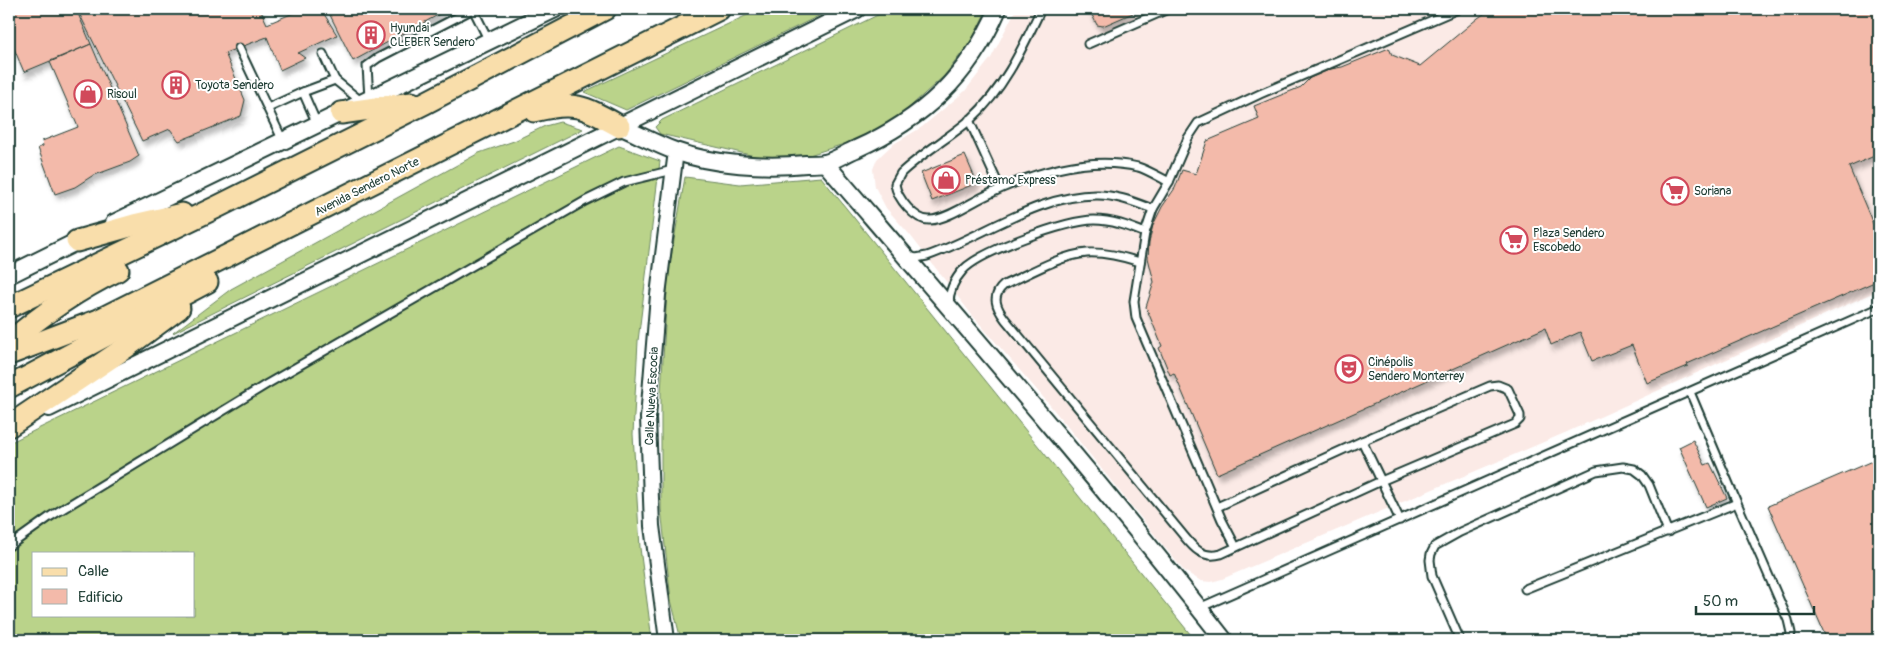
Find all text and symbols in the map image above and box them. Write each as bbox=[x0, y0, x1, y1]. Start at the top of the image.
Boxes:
building icon: Hyundai CLEBER Sendero bbox=[356, 20, 386, 50]
place label: Hyundai CLEBER Sendero bbox=[390, 21, 475, 50]
building icon: Toyota Sendero bbox=[161, 70, 191, 100]
place label: Toyota Sendero bbox=[195, 78, 275, 93]
shop icon: Risoul bbox=[73, 79, 103, 109]
place label: Risoul bbox=[107, 87, 137, 102]
street label: Avenida Sendero Norte bbox=[312, 154, 422, 220]
shop icon: Préstamo Express bbox=[931, 165, 961, 195]
place label: Préstamo Express bbox=[965, 173, 1056, 188]
supermarket icon: Soriana bbox=[1660, 176, 1690, 206]
place label: Soriana bbox=[1694, 184, 1732, 199]
supermarket icon: Plaza Sendero Escobedo bbox=[1499, 225, 1529, 255]
place label: Plaza Sendero Escobedo bbox=[1533, 226, 1605, 255]
street label: Calle Nueva Escocia bbox=[642, 346, 662, 446]
theatre icon: Cinépolis Sendero Monterrey bbox=[1334, 354, 1364, 384]
place label: Cinépolis Sendero Monterrey bbox=[1368, 355, 1464, 384]
legend bbox=[32, 552, 195, 616]
text: Calle bbox=[78, 562, 109, 581]
scale bar bbox=[1696, 584, 1813, 616]
text: Edificio bbox=[78, 588, 123, 607]
text: 50 m bbox=[1703, 592, 1738, 611]

